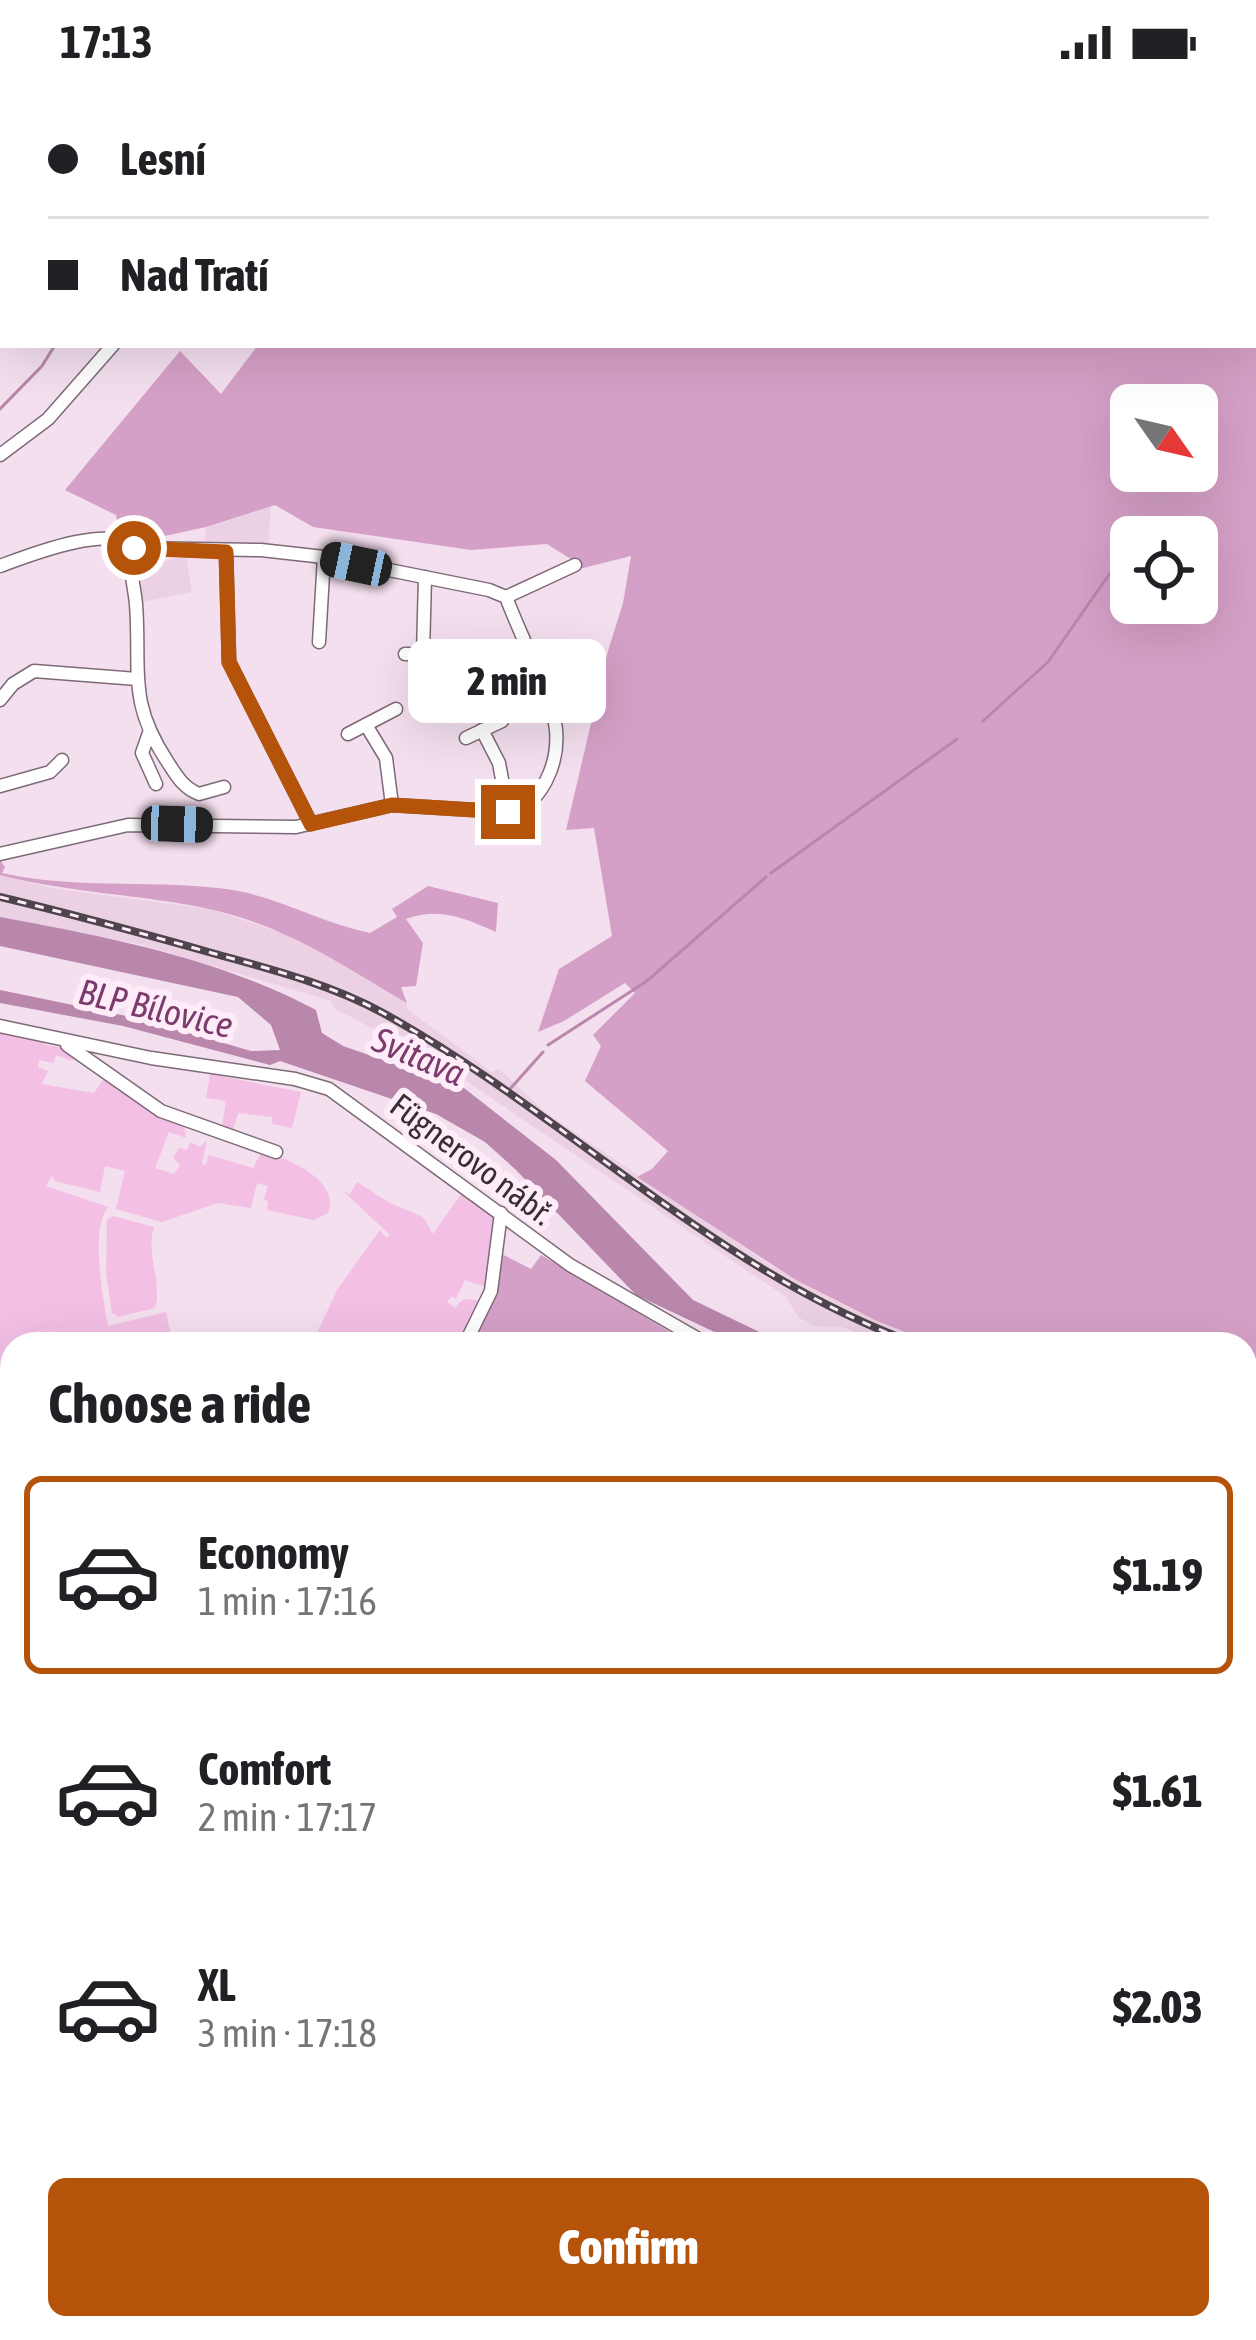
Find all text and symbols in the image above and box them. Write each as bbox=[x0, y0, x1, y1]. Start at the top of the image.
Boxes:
text: 17:13 bbox=[60, 16, 153, 68]
text: Lesní bbox=[120, 133, 206, 185]
text: Nad Tratí bbox=[120, 249, 269, 301]
north arrow bbox=[1110, 384, 1218, 492]
map controls bbox=[1110, 384, 1218, 624]
button: locate bbox=[1110, 516, 1218, 624]
route start bbox=[107, 521, 161, 575]
car bbox=[317, 539, 395, 589]
callout: 2 min bbox=[409, 638, 607, 722]
text: 2 min bbox=[467, 659, 547, 703]
route end bbox=[481, 785, 535, 839]
car bbox=[140, 805, 214, 843]
water label: BLP Bílovice bbox=[75, 970, 237, 1046]
water label: Svitava bbox=[366, 1018, 472, 1094]
street label: Fügnerovo nábř. bbox=[383, 1086, 561, 1232]
text: Choose a ride bbox=[48, 1373, 311, 1434]
icon: car bbox=[54, 1521, 162, 1629]
text: Economy bbox=[198, 1527, 349, 1579]
text: $1.19 bbox=[1113, 1549, 1203, 1601]
text: 1 min · 17:16 bbox=[198, 1579, 377, 1623]
icon: car bbox=[54, 1737, 162, 1845]
text: Comfort bbox=[198, 1743, 331, 1795]
text: $1.61 bbox=[1113, 1765, 1203, 1817]
text: 2 min · 17:17 bbox=[198, 1795, 377, 1839]
icon: car bbox=[54, 1953, 162, 2061]
text: XL bbox=[198, 1959, 236, 2011]
text: $2.03 bbox=[1113, 1981, 1203, 2033]
text: 3 min · 17:18 bbox=[198, 2011, 377, 2055]
button: Confirm bbox=[48, 2178, 1209, 2316]

